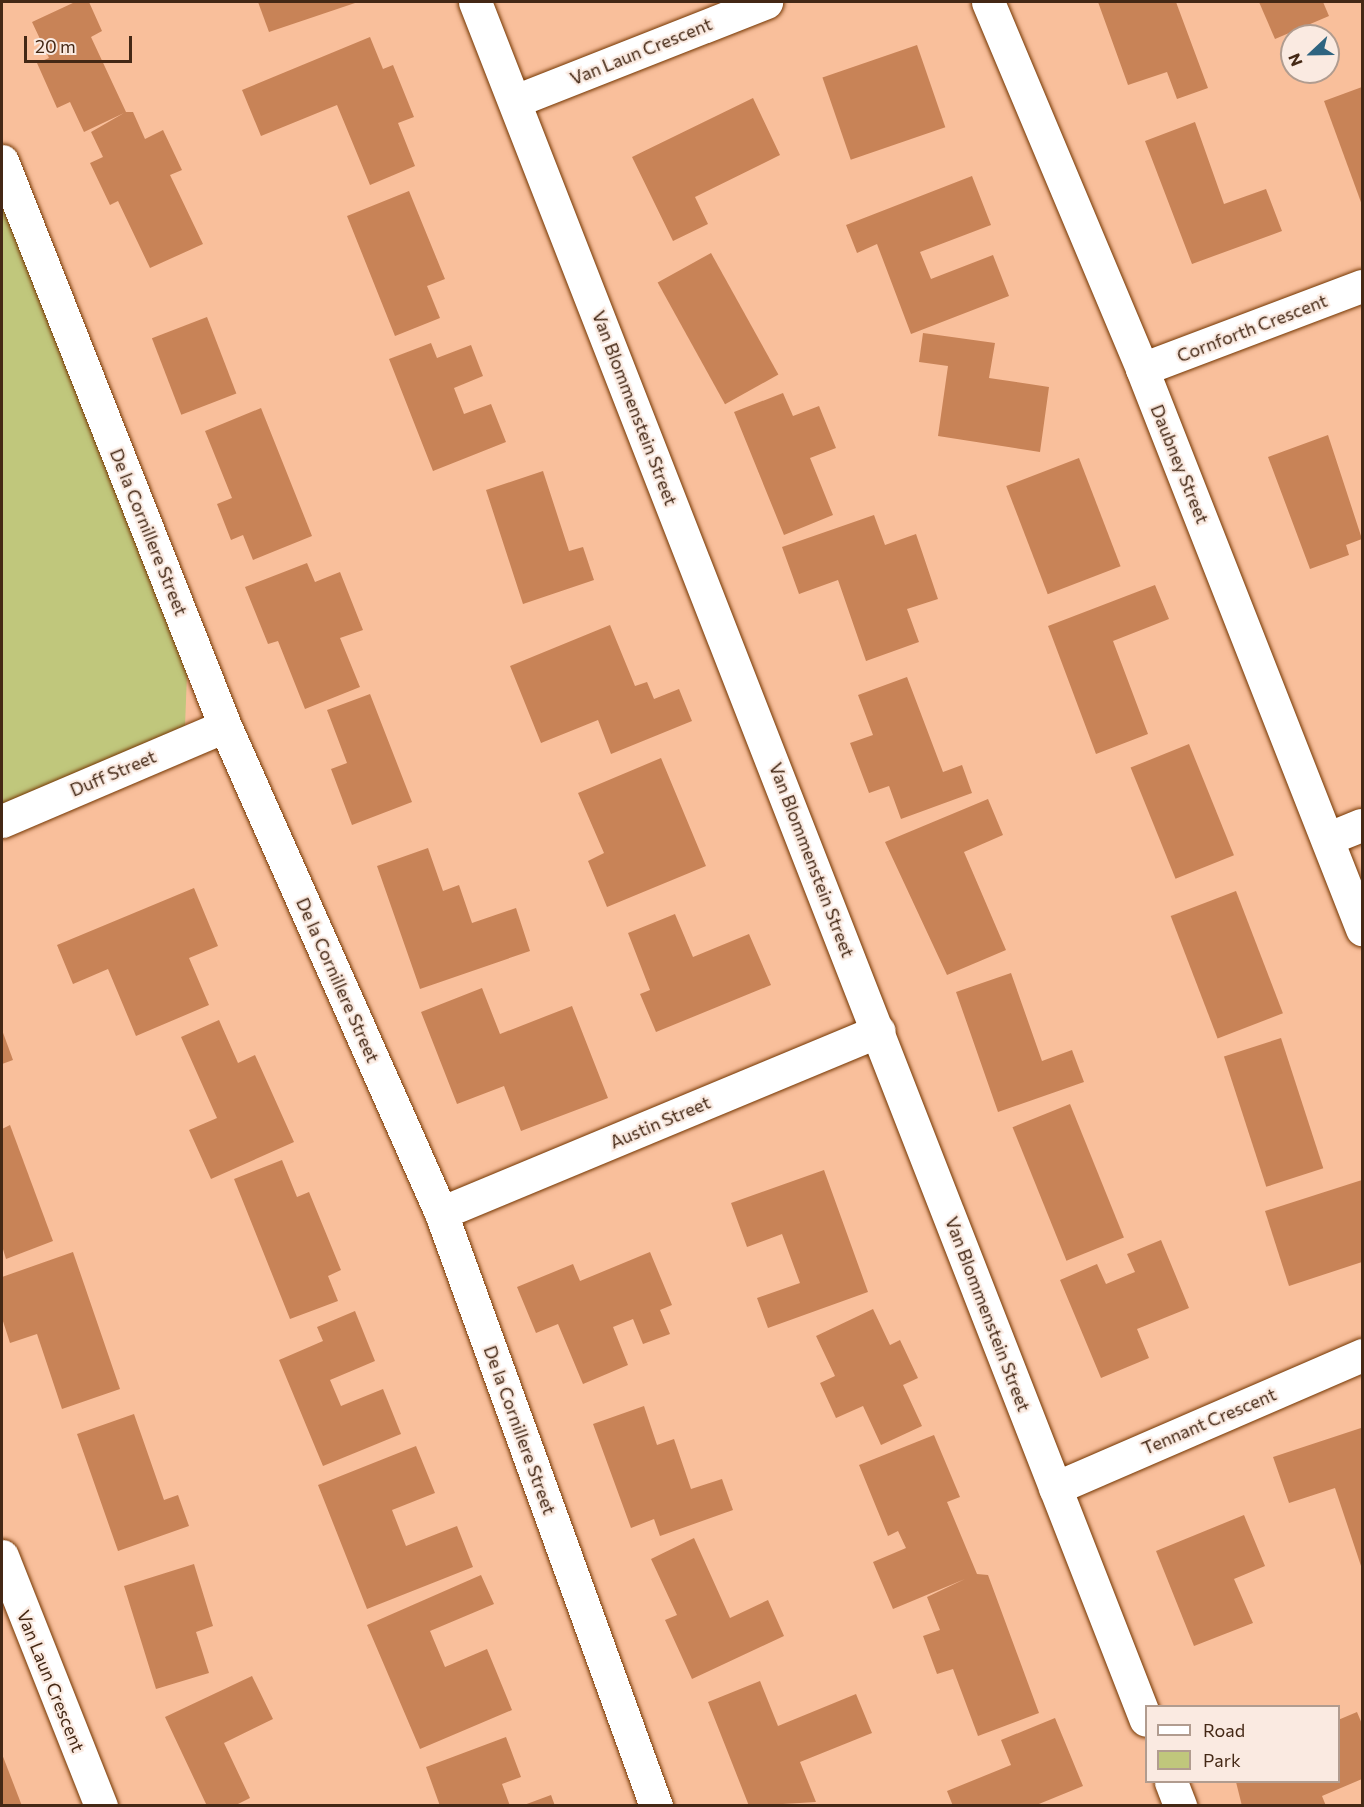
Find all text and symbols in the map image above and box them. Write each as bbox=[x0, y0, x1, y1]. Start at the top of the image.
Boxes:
street label: Van Laun Crescent bbox=[567, 13, 715, 89]
scale bar bbox=[27, 24, 135, 62]
north arrow bbox=[1280, 24, 1340, 84]
text: 20 m bbox=[35, 35, 76, 57]
text: N bbox=[1284, 51, 1306, 69]
street label: Cornforth Crescent bbox=[1174, 289, 1330, 367]
street label: Van Blommenstein Street bbox=[588, 308, 682, 508]
street label: Daubney Street bbox=[1146, 401, 1214, 527]
street label: De la Cornillere Street bbox=[106, 445, 192, 619]
street label: Duff Street bbox=[67, 745, 159, 801]
street label: Van Blommenstein Street bbox=[765, 760, 859, 960]
street label: De la Cornillere Street bbox=[292, 894, 384, 1066]
street label: Austin Street bbox=[606, 1091, 714, 1153]
street label: Van Blommenstein Street bbox=[941, 1214, 1035, 1414]
street label: De la Cornillere Street bbox=[479, 1343, 561, 1517]
street label: Tennant Crescent bbox=[1139, 1383, 1279, 1459]
street label: Van Laun Crescent bbox=[13, 1607, 89, 1755]
legend bbox=[1145, 1705, 1340, 1783]
text: Road bbox=[1203, 1719, 1245, 1741]
text: Park bbox=[1203, 1749, 1241, 1771]

